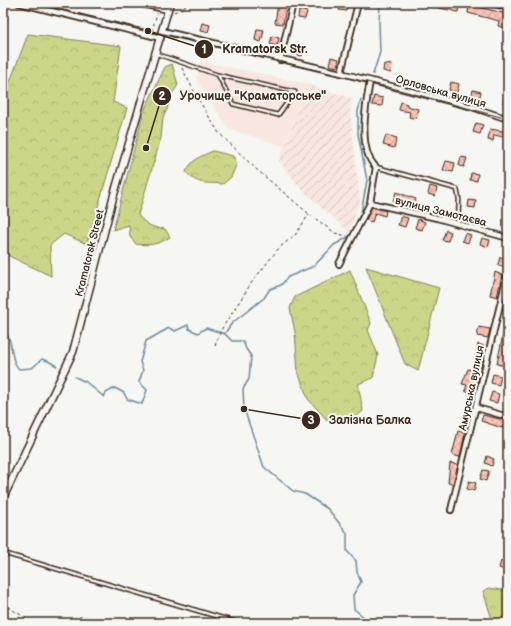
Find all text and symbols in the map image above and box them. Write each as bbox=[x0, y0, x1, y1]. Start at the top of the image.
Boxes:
callout: Kramatorsk Str. bbox=[194, 37, 316, 61]
text: 1 bbox=[201, 42, 207, 57]
text: Kramatorsk Str. bbox=[222, 42, 308, 57]
street label: Орловська вулиця bbox=[394, 72, 488, 111]
callout: Урочище "Краматорське" bbox=[152, 84, 335, 108]
text: 2 bbox=[158, 89, 166, 104]
text: Урочище "Краматорське" bbox=[180, 89, 326, 104]
street label: вулиця Замотаєва bbox=[394, 194, 488, 229]
street label: Kramatorsk Street bbox=[72, 208, 107, 298]
street label: Амурська вулиця bbox=[456, 344, 487, 433]
callout: Залізна Балка bbox=[301, 408, 420, 432]
text: 3 bbox=[307, 413, 315, 428]
text: Залізна Балка bbox=[329, 413, 412, 428]

